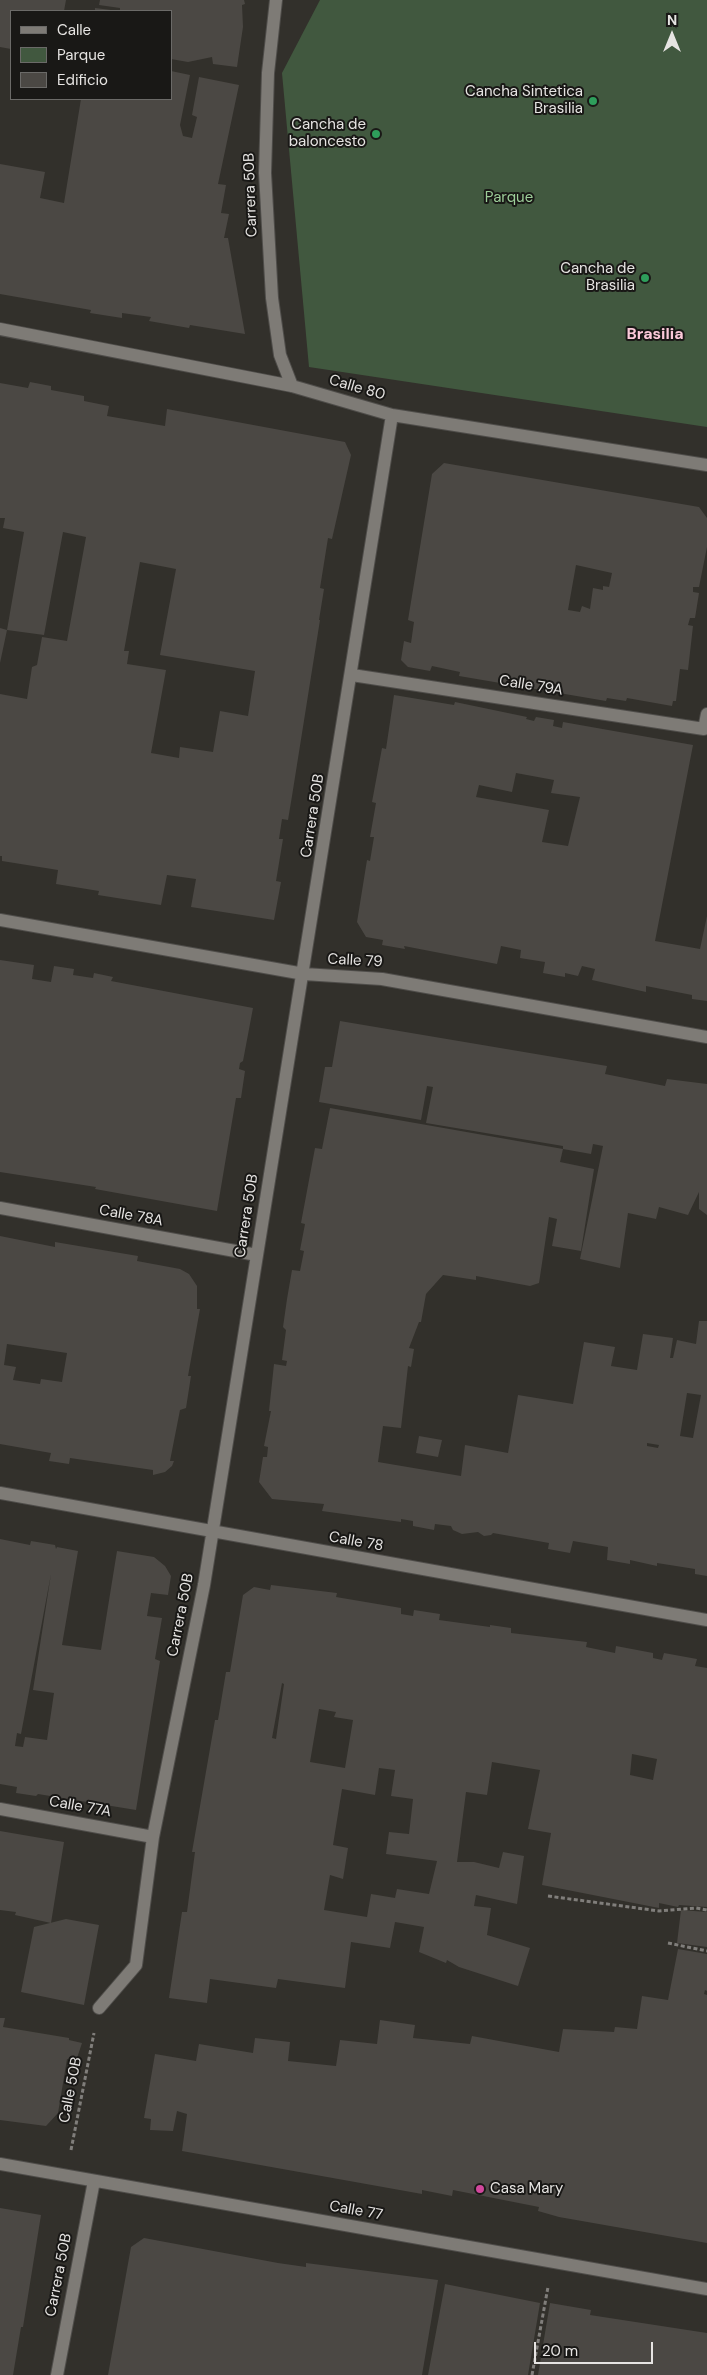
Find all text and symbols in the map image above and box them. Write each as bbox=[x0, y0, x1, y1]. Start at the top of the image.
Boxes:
legend bbox=[10, 10, 172, 100]
north arrow bbox=[647, 10, 697, 60]
text: N bbox=[667, 11, 677, 29]
text: Calle bbox=[57, 20, 91, 40]
text: Parque bbox=[57, 45, 105, 65]
text: Edificio bbox=[57, 70, 108, 90]
place label: Cancha Sintetica Brasilia bbox=[465, 83, 583, 118]
marker: Cancha Sintetica Brasilia bbox=[587, 95, 599, 107]
place label: Cancha de baloncesto bbox=[289, 116, 366, 151]
marker: Cancha de baloncesto bbox=[370, 128, 382, 140]
street label: Carrera 50B bbox=[241, 153, 261, 237]
park label: Parque bbox=[485, 189, 533, 207]
place label: Cancha de Brasilia bbox=[560, 260, 635, 295]
marker: Cancha de Brasilia bbox=[639, 272, 651, 284]
district label: Brasilia bbox=[626, 325, 684, 345]
street label: Calle 80 bbox=[327, 371, 387, 405]
street label: Calle 79A bbox=[498, 672, 564, 700]
street label: Carrera 50B bbox=[298, 773, 328, 859]
street label: Calle 79 bbox=[327, 951, 383, 971]
street label: Carrera 50B bbox=[232, 1173, 262, 1259]
street label: Calle 78A bbox=[98, 1202, 164, 1230]
street label: Calle 78 bbox=[327, 1528, 385, 1556]
street label: Carrera 50B bbox=[164, 1572, 198, 1658]
street label: Calle 77A bbox=[48, 1793, 112, 1821]
street label: Calle 50B bbox=[56, 2056, 86, 2124]
place label: Casa Mary bbox=[490, 2180, 563, 2198]
marker: Casa Mary bbox=[474, 2183, 486, 2195]
street label: Calle 77 bbox=[328, 2197, 384, 2225]
street label: Carrera 50B bbox=[42, 2232, 76, 2318]
scale bar bbox=[537, 2332, 656, 2364]
text: 20 m bbox=[542, 2341, 578, 2361]

